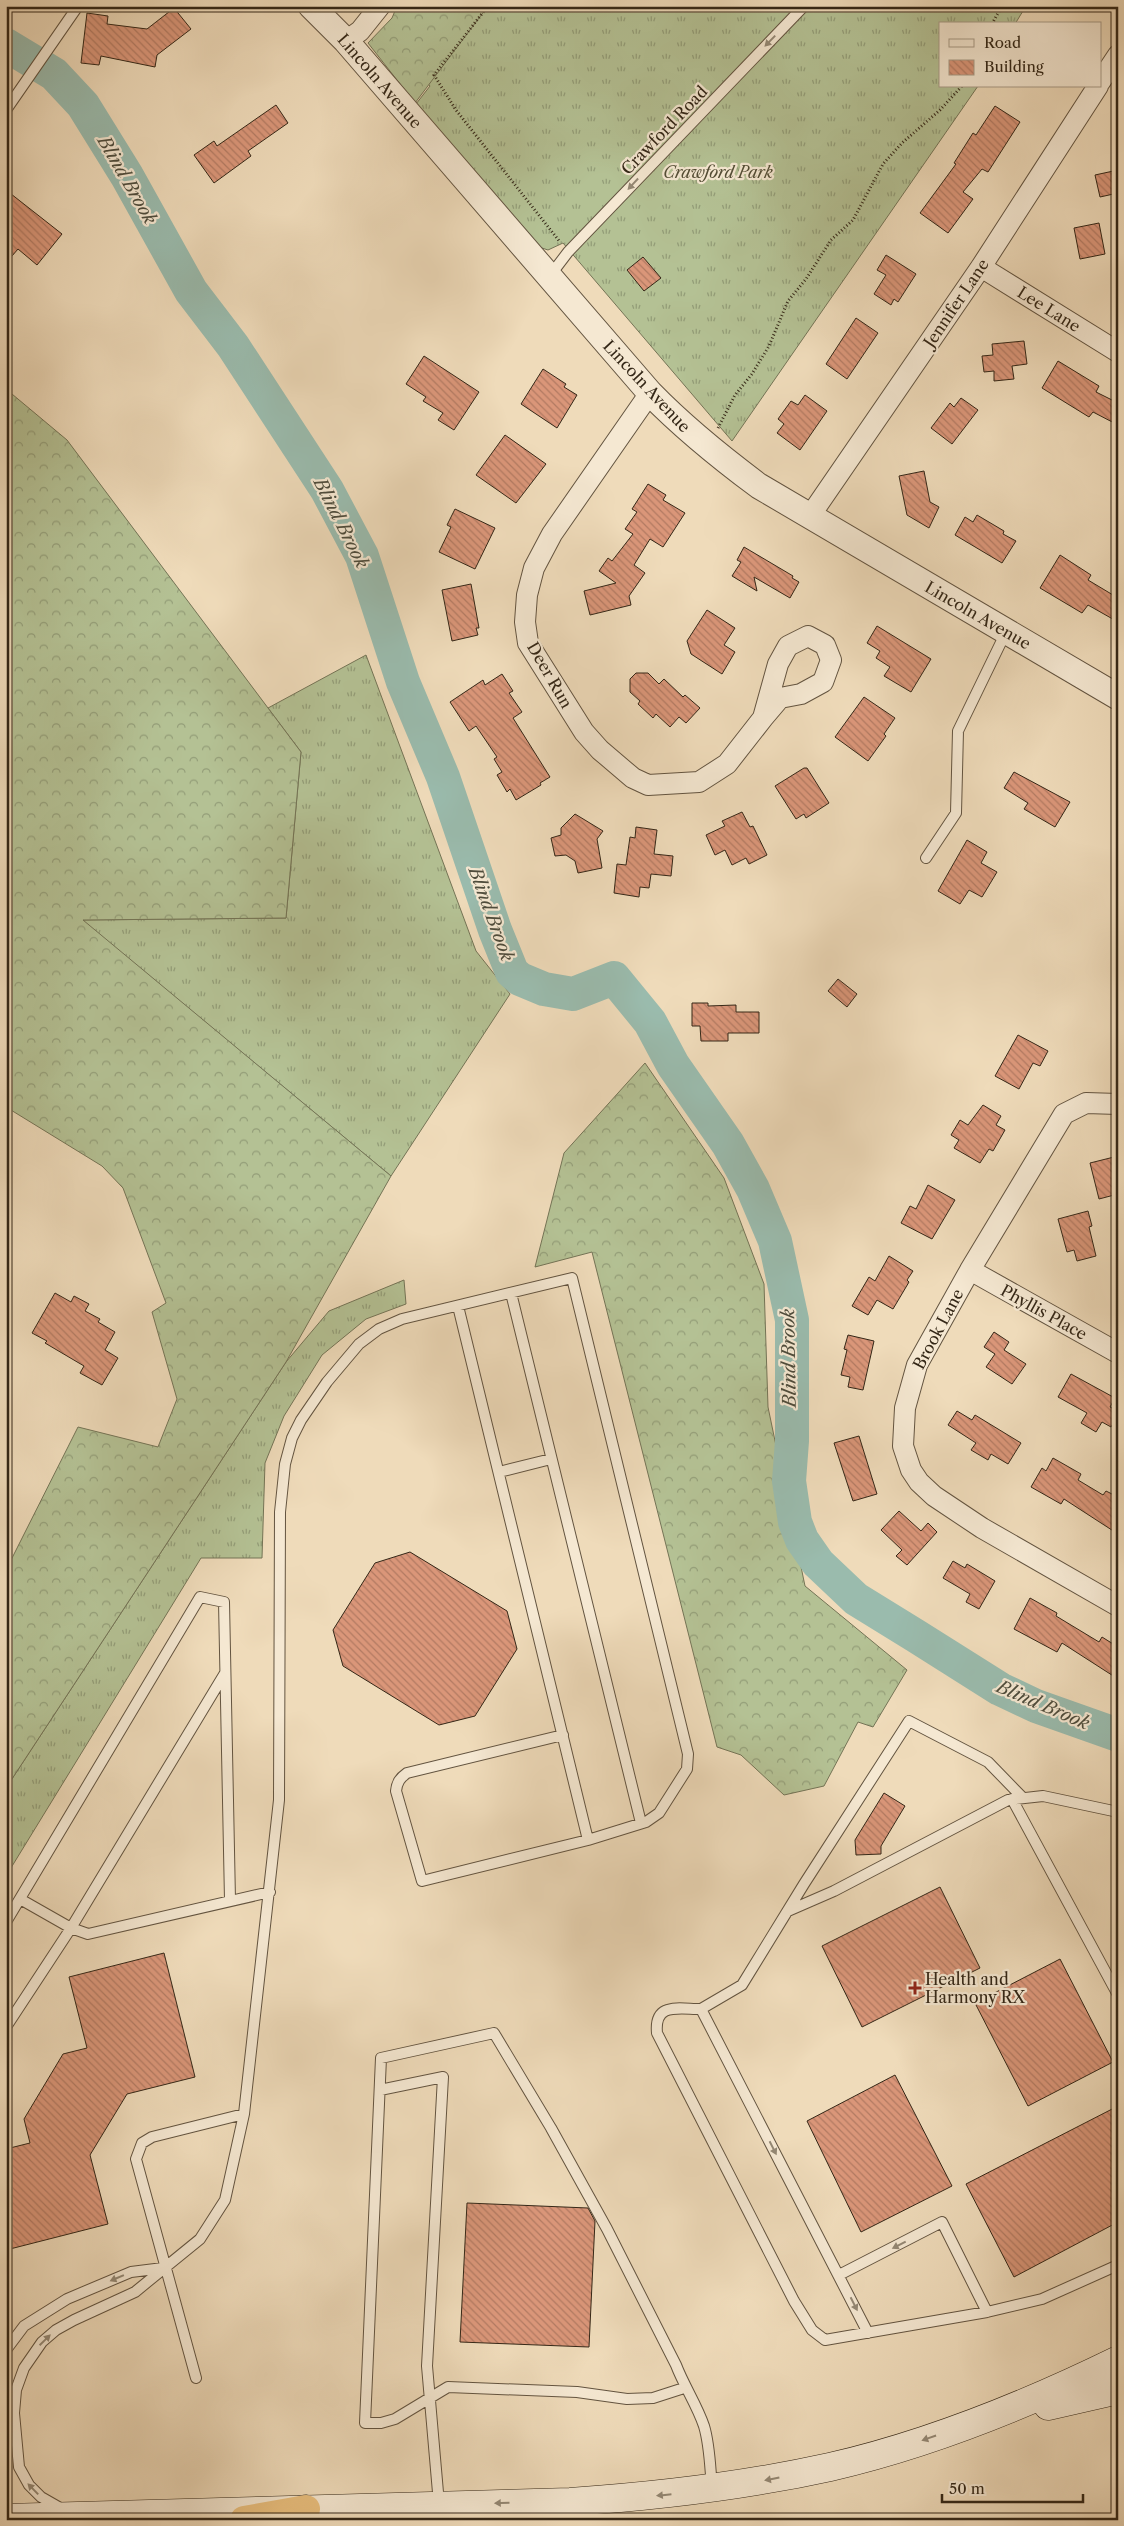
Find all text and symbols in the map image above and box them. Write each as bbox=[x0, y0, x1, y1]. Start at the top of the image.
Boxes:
legend bbox=[939, 22, 1102, 88]
street label: Lincoln Avenue bbox=[333, 30, 427, 132]
text: Road bbox=[984, 33, 1021, 52]
one-way arrow bbox=[764, 35, 776, 47]
text: Building bbox=[984, 57, 1044, 76]
street label: Crawford Road bbox=[617, 81, 712, 179]
water label: Blind Brook bbox=[92, 130, 162, 229]
park label: Crawford Park bbox=[663, 162, 773, 182]
one-way arrow bbox=[627, 177, 639, 189]
street label: Jennifer Lane bbox=[917, 255, 993, 354]
street label: Lee Lane bbox=[1014, 282, 1084, 336]
street label: Lincoln Avenue bbox=[599, 336, 695, 436]
water label: Blind Brook bbox=[308, 472, 374, 573]
street label: Lincoln Avenue bbox=[922, 577, 1034, 653]
street label: Deer Run bbox=[523, 638, 577, 712]
water label: Blind Brook bbox=[463, 862, 518, 965]
street label: Phyllis Place bbox=[997, 1280, 1091, 1344]
street label: Brook Lane bbox=[908, 1285, 968, 1373]
water label: Blind Brook bbox=[777, 1308, 801, 1410]
water label: Blind Brook bbox=[991, 1675, 1093, 1735]
place label: Health and Harmony RX bbox=[925, 1969, 1025, 2007]
marker: Health and Harmony RX bbox=[909, 1982, 921, 1994]
one-way arrow bbox=[768, 2141, 777, 2155]
one-way arrow bbox=[892, 2241, 906, 2249]
one-way arrow bbox=[109, 2274, 124, 2282]
one-way arrow bbox=[850, 2297, 858, 2311]
one-way arrow bbox=[39, 2334, 51, 2346]
one-way arrow bbox=[922, 2434, 937, 2442]
scale bar bbox=[942, 2471, 1083, 2503]
one-way arrow bbox=[764, 2475, 780, 2483]
text: 50 m bbox=[949, 2479, 985, 2498]
one-way arrow bbox=[27, 2483, 39, 2495]
one-way arrow bbox=[656, 2491, 672, 2499]
one-way arrow bbox=[493, 2500, 509, 2508]

